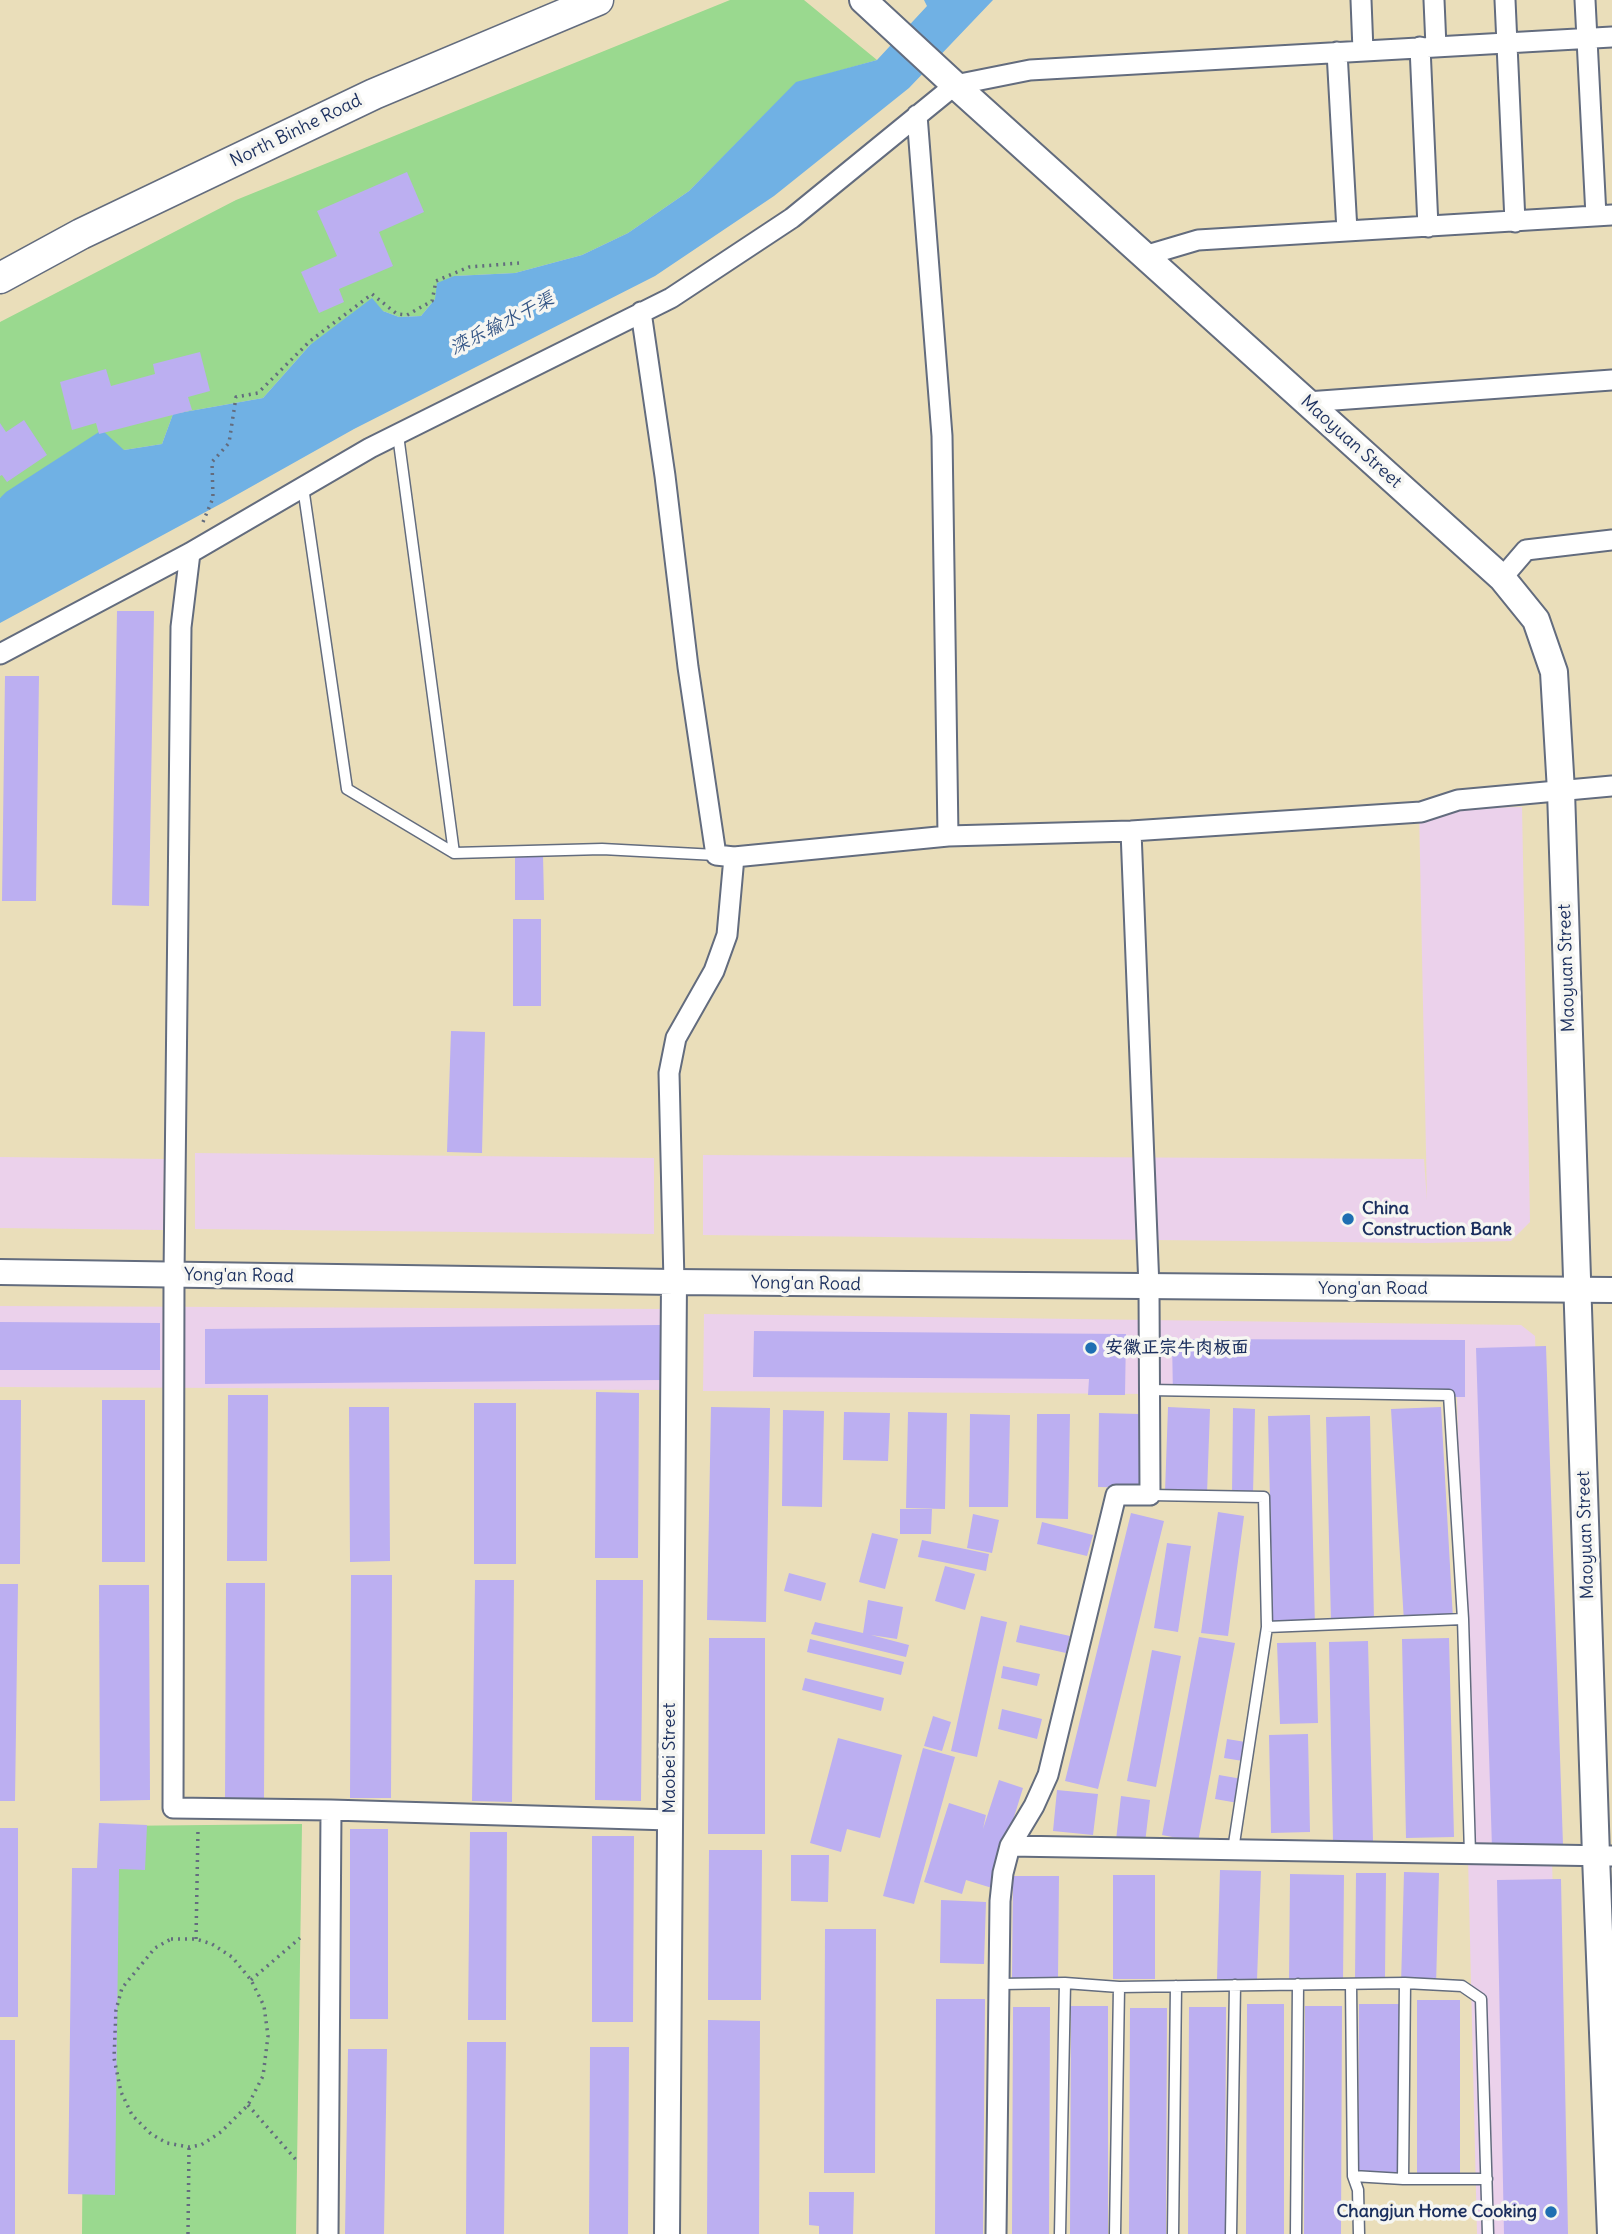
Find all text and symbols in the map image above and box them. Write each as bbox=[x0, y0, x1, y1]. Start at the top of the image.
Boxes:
street label: North Binhe Road bbox=[227, 90, 365, 172]
water label: 滦乐输水干渠 bbox=[446, 288, 558, 360]
street label: Maoyuan Street bbox=[1296, 391, 1406, 493]
street label: Maoyuan Street bbox=[1554, 903, 1580, 1033]
place label: China Construction Bank bbox=[1362, 1198, 1512, 1240]
marker: China Construction Bank bbox=[1340, 1211, 1356, 1227]
street label: Yong'an Road bbox=[184, 1264, 294, 1288]
street label: Yong'an Road bbox=[751, 1272, 861, 1296]
street label: Yong'an Road bbox=[1318, 1278, 1428, 1300]
place label: 安徽正宗牛肉板面 bbox=[1105, 1337, 1249, 1359]
marker: 安徽正宗牛肉板面 bbox=[1083, 1340, 1099, 1356]
street label: Maoyuan Street bbox=[1573, 1470, 1599, 1600]
street label: Maobei Street bbox=[659, 1703, 681, 1813]
place label: Changjun Home Cooking bbox=[1336, 2201, 1537, 2223]
marker: Changjun Home Cooking bbox=[1543, 2204, 1559, 2220]

